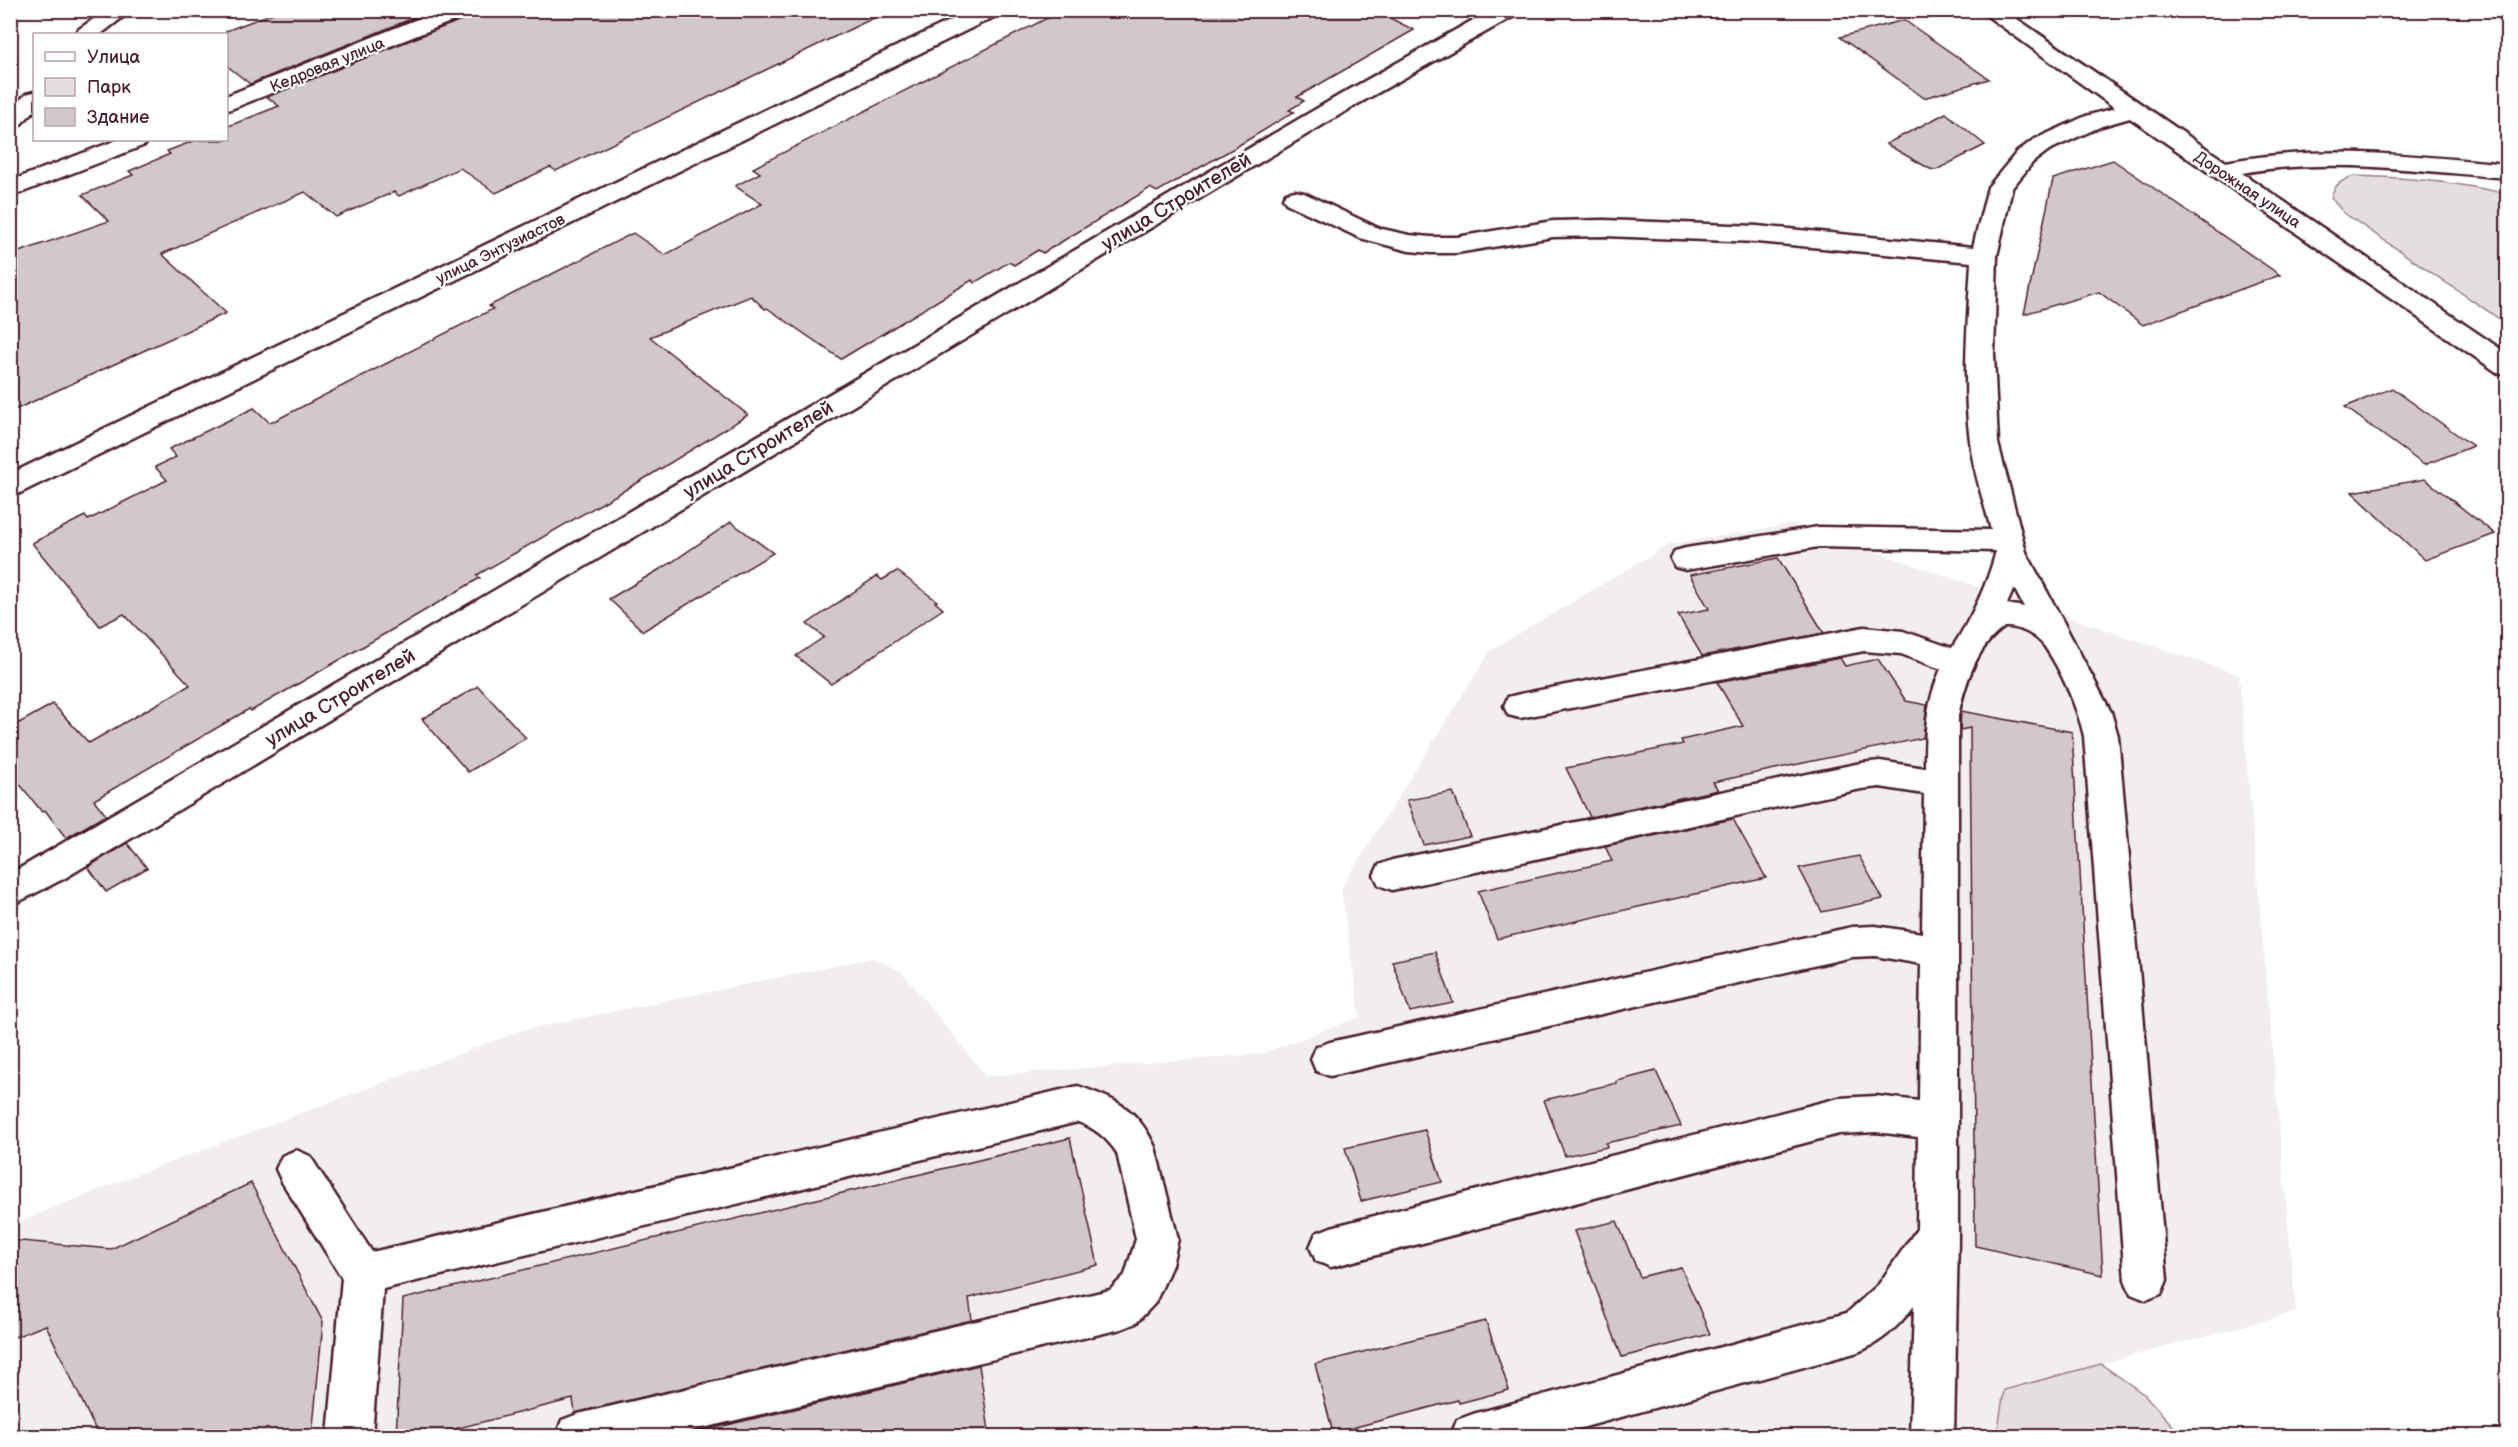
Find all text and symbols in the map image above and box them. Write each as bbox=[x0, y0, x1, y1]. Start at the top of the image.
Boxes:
legend bbox=[33, 33, 228, 141]
street label: Кедровая улица bbox=[268, 34, 388, 97]
text: Улица bbox=[87, 47, 141, 68]
text: Парк bbox=[87, 77, 131, 98]
text: Здание bbox=[87, 107, 149, 128]
street label: улица Строителей bbox=[1097, 148, 1256, 256]
street label: Дорожная улица bbox=[2190, 148, 2304, 233]
street label: улица Энтузиастов bbox=[433, 210, 569, 289]
street label: улица Строителей bbox=[679, 396, 838, 504]
street label: улица Строителей bbox=[261, 644, 420, 752]

